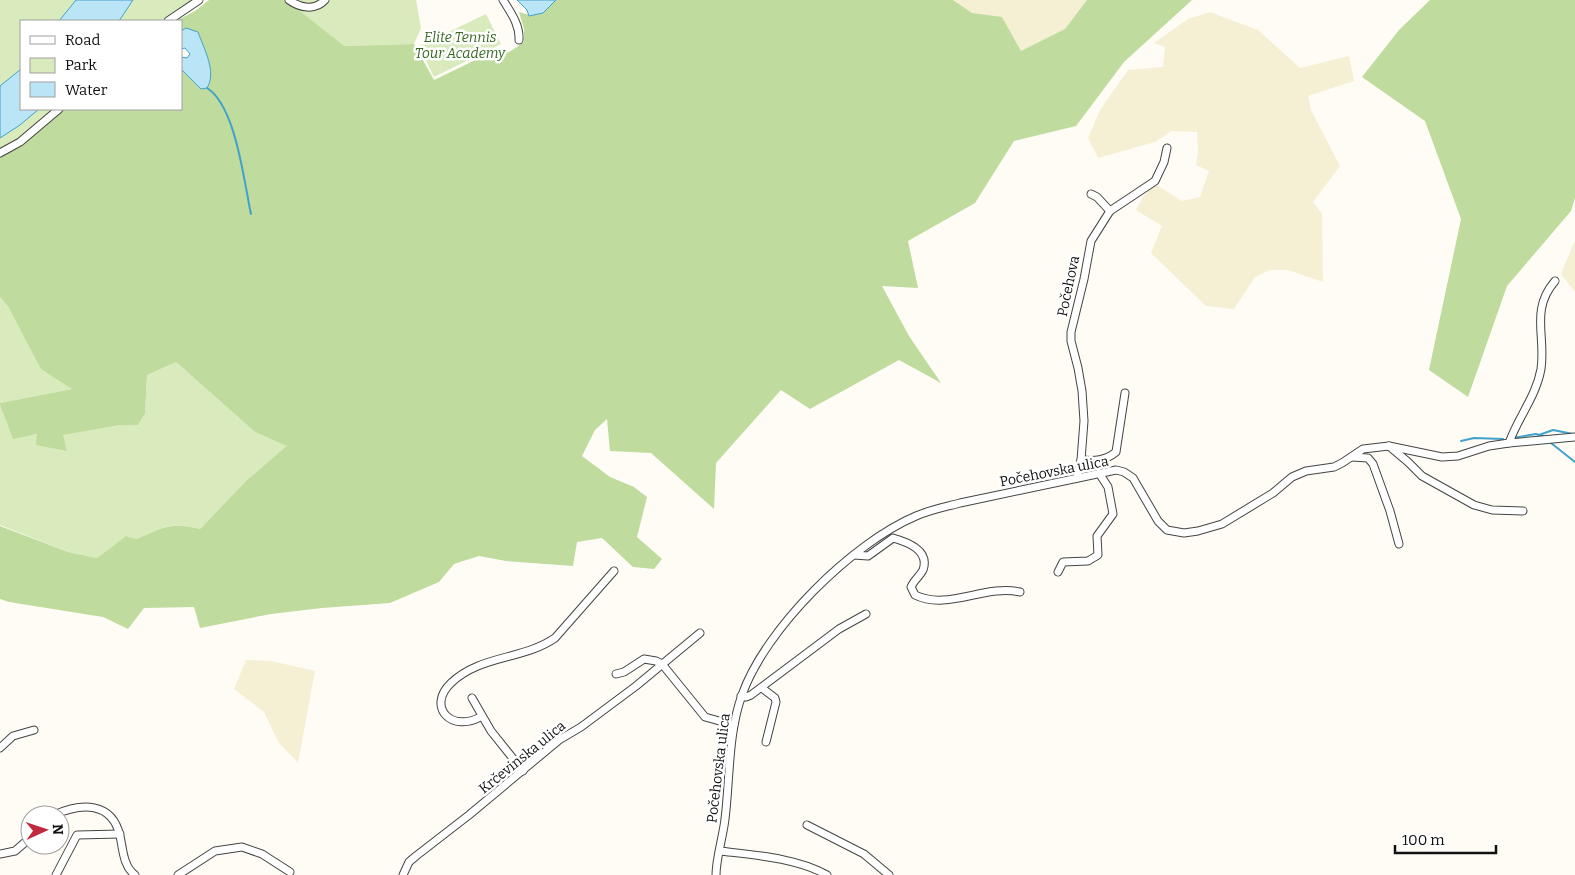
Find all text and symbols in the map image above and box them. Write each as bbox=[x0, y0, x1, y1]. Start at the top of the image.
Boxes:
legend bbox=[20, 20, 182, 110]
park label: Elite Tennis Tour Academy bbox=[415, 29, 506, 62]
text: Road bbox=[65, 31, 100, 49]
text: Park bbox=[65, 56, 97, 74]
text: Water bbox=[65, 81, 108, 99]
street label: Počehova bbox=[1054, 254, 1083, 318]
street label: Počehovska ulica bbox=[998, 453, 1110, 490]
street label: Počehovska ulica bbox=[703, 712, 734, 824]
street label: Krčevinska ulica bbox=[476, 717, 569, 797]
north arrow bbox=[20, 805, 70, 855]
scale bar bbox=[1395, 822, 1496, 854]
text: N bbox=[49, 824, 66, 835]
text: 100 m bbox=[1402, 831, 1445, 849]

